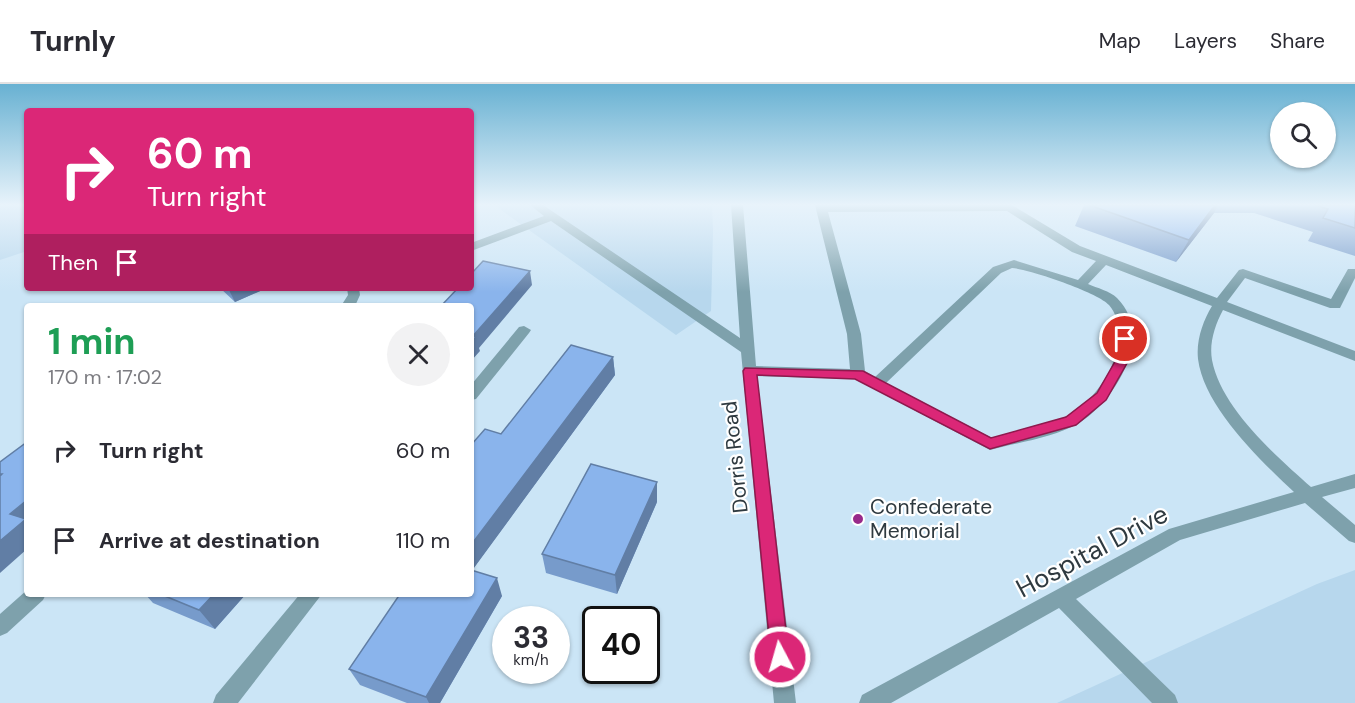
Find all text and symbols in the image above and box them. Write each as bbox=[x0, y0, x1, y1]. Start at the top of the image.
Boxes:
text: Turnly bbox=[30, 23, 116, 60]
text: Map bbox=[1099, 27, 1141, 55]
text: Layers bbox=[1174, 27, 1237, 55]
text: Share bbox=[1270, 27, 1325, 55]
map controls bbox=[1270, 102, 1336, 168]
button: search bbox=[1270, 102, 1336, 168]
text: 60 m bbox=[147, 126, 253, 181]
icon: right bbox=[48, 132, 126, 210]
text: Turn right bbox=[147, 179, 267, 214]
icon: arrive bbox=[110, 246, 143, 279]
text: Then bbox=[48, 248, 98, 277]
pin bbox=[1099, 313, 1150, 364]
text: 1 min bbox=[48, 318, 136, 365]
icon: arrive bbox=[1108, 322, 1141, 355]
button: close bbox=[387, 323, 450, 386]
text: 170 m · 17:02 bbox=[48, 364, 162, 390]
street label: Dorris Road bbox=[715, 400, 755, 514]
icon: right bbox=[48, 434, 81, 467]
text: Turn right bbox=[99, 436, 204, 465]
text: 60 m bbox=[396, 436, 450, 465]
place label: Confederate Memorial bbox=[870, 493, 992, 545]
street label: Hospital Drive bbox=[1010, 497, 1174, 605]
marker: Confederate Memorial bbox=[851, 512, 865, 526]
icon: arrive bbox=[48, 524, 81, 557]
text: Arrive at destination bbox=[99, 526, 320, 555]
text: 110 m bbox=[396, 526, 450, 555]
speed limit sign: 40 bbox=[582, 606, 660, 684]
text: 33 bbox=[513, 618, 549, 657]
position arrow bbox=[748, 625, 812, 689]
text: km/h bbox=[513, 650, 549, 670]

